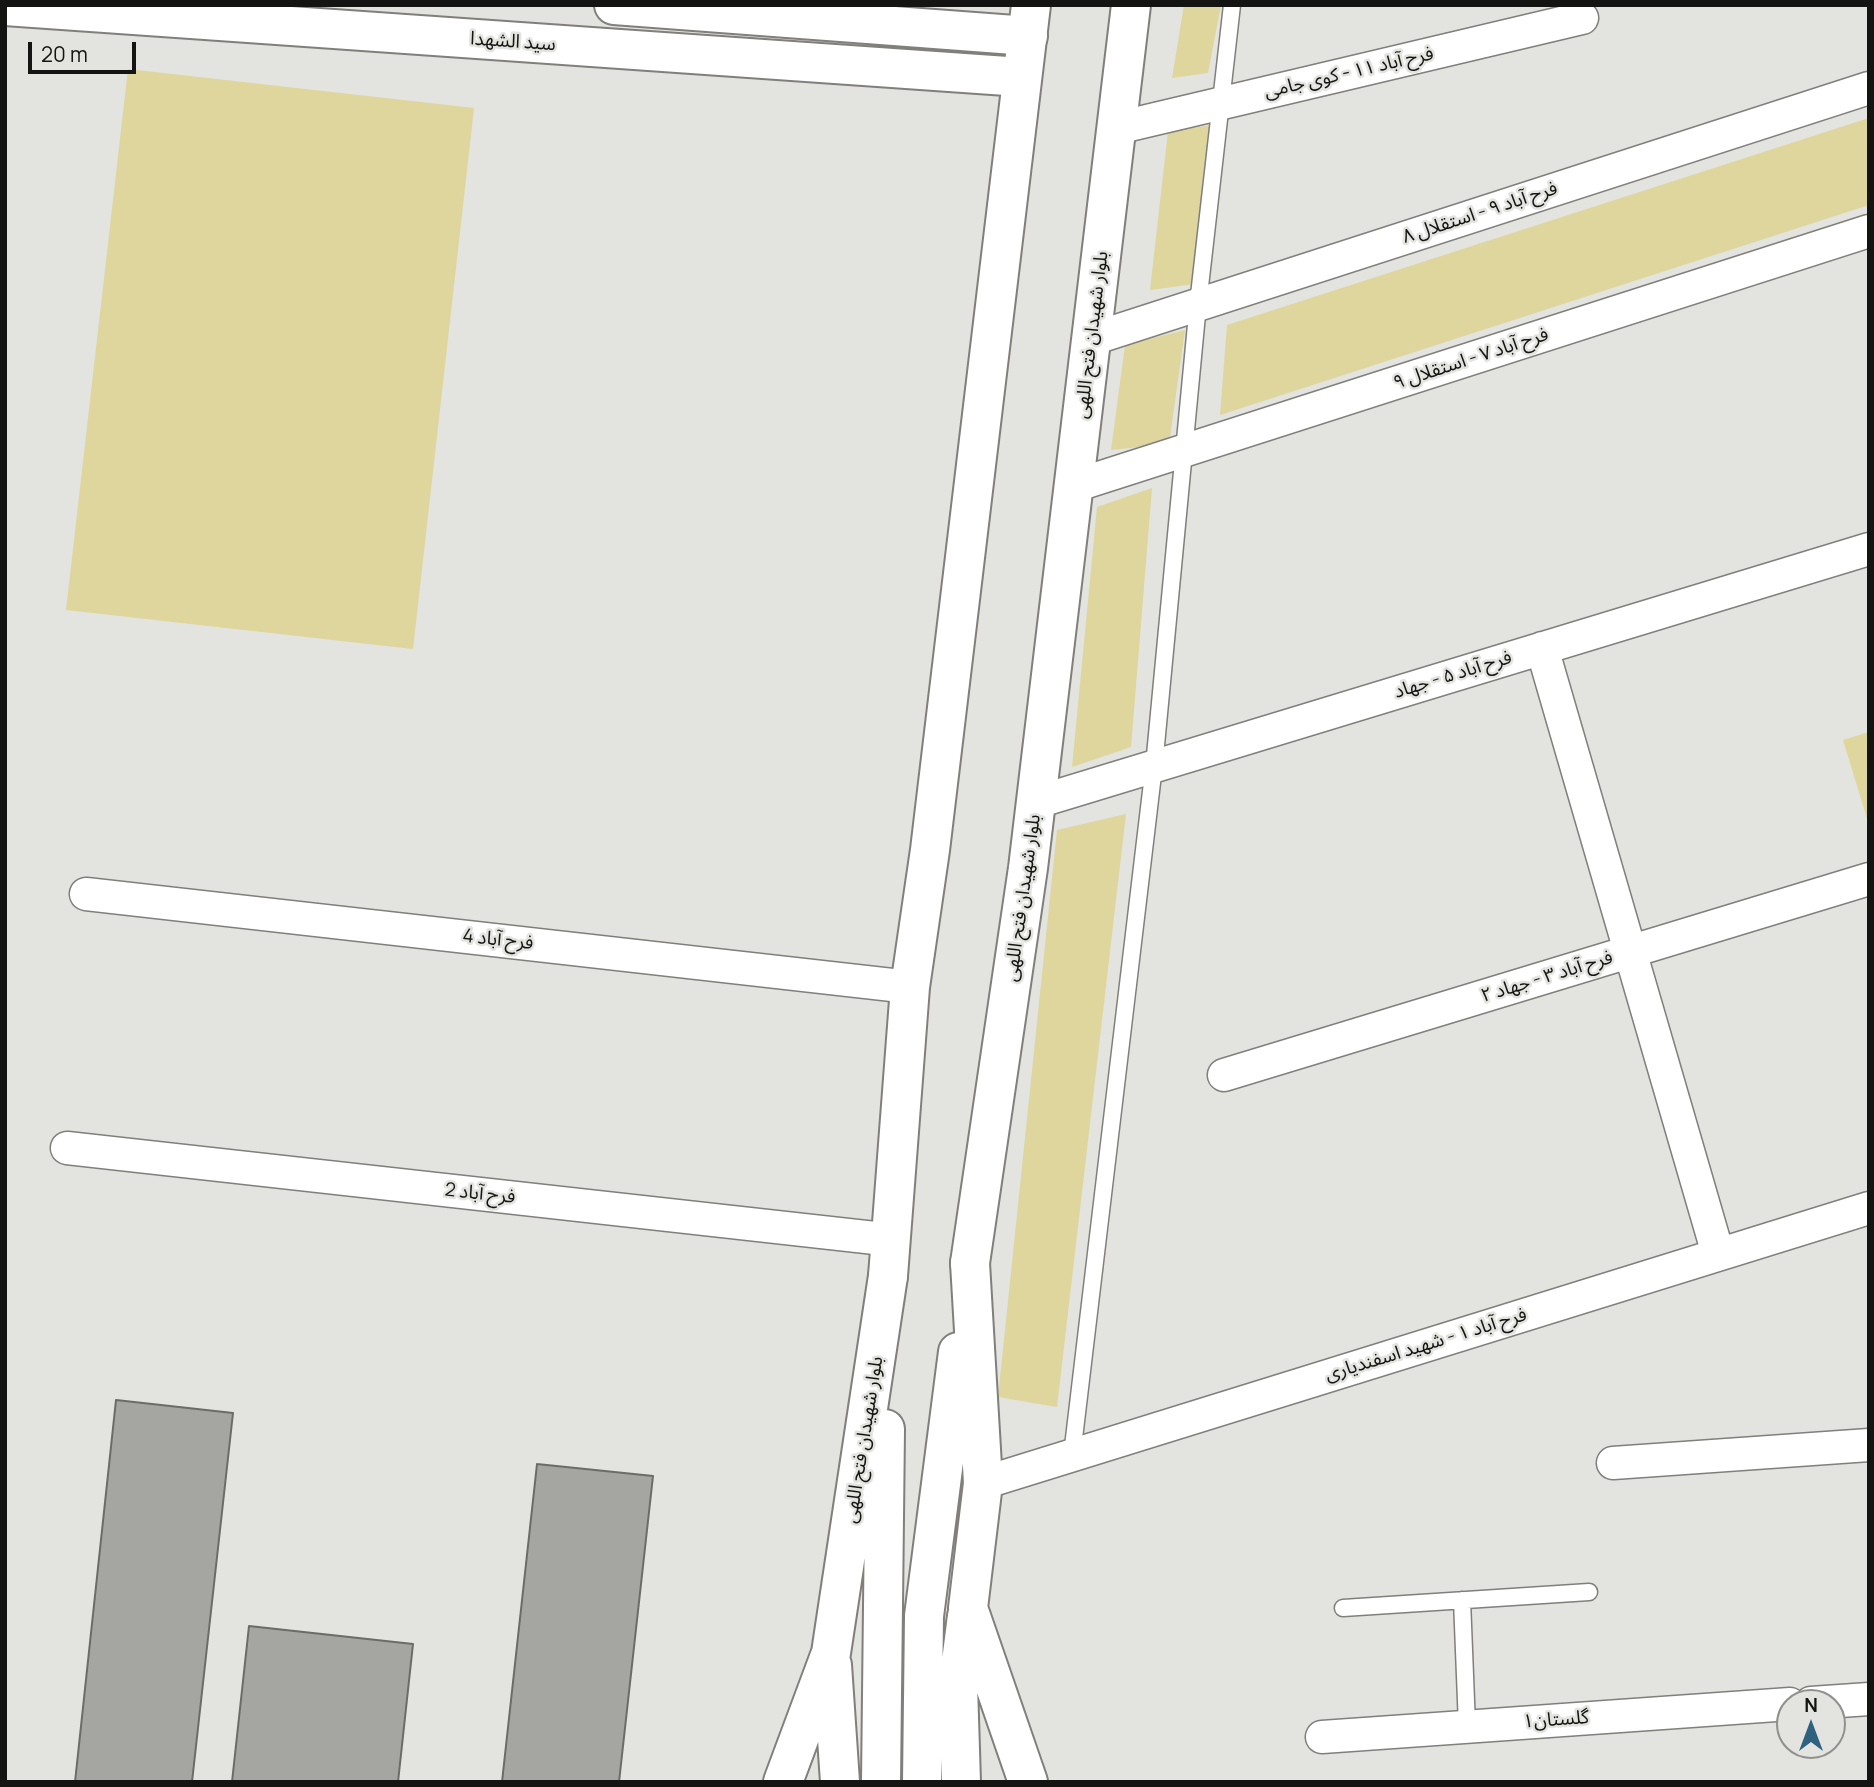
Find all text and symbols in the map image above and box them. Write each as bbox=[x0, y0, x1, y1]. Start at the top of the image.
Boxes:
scale bar bbox=[32, 28, 140, 72]
street label: سید الشهدا bbox=[469, 28, 557, 56]
text: 20 m bbox=[41, 40, 88, 68]
street label: فرح آباد ۱۱ - کوی جامی bbox=[1262, 42, 1436, 104]
street label: فرح آباد ۹ - استقلال ۸ bbox=[1400, 177, 1560, 249]
street label: بلوار شهیدان فتح اللهی bbox=[1070, 250, 1114, 420]
street label: فرح آباد ۷ - استقلال ۹ bbox=[1391, 323, 1551, 395]
street label: فرح آباد ۵ - جهاد bbox=[1391, 646, 1515, 704]
street label: بلوار شهیدان فتح اللهی bbox=[1000, 813, 1046, 983]
street label: فرح آباد 4 bbox=[461, 925, 535, 955]
street label: فرح آباد ۳ - جهاد ۲ bbox=[1478, 946, 1616, 1008]
street label: فرح آباد 2 bbox=[444, 1179, 516, 1209]
street label: فرح آباد ۱ - شهید اسفندیاری bbox=[1322, 1303, 1530, 1387]
street label: بلوار شهیدان فتح اللهی bbox=[840, 1355, 888, 1525]
north arrow bbox=[1776, 1689, 1846, 1759]
text: N bbox=[1804, 1692, 1818, 1718]
street label: گلستان۱ bbox=[1522, 1706, 1590, 1734]

